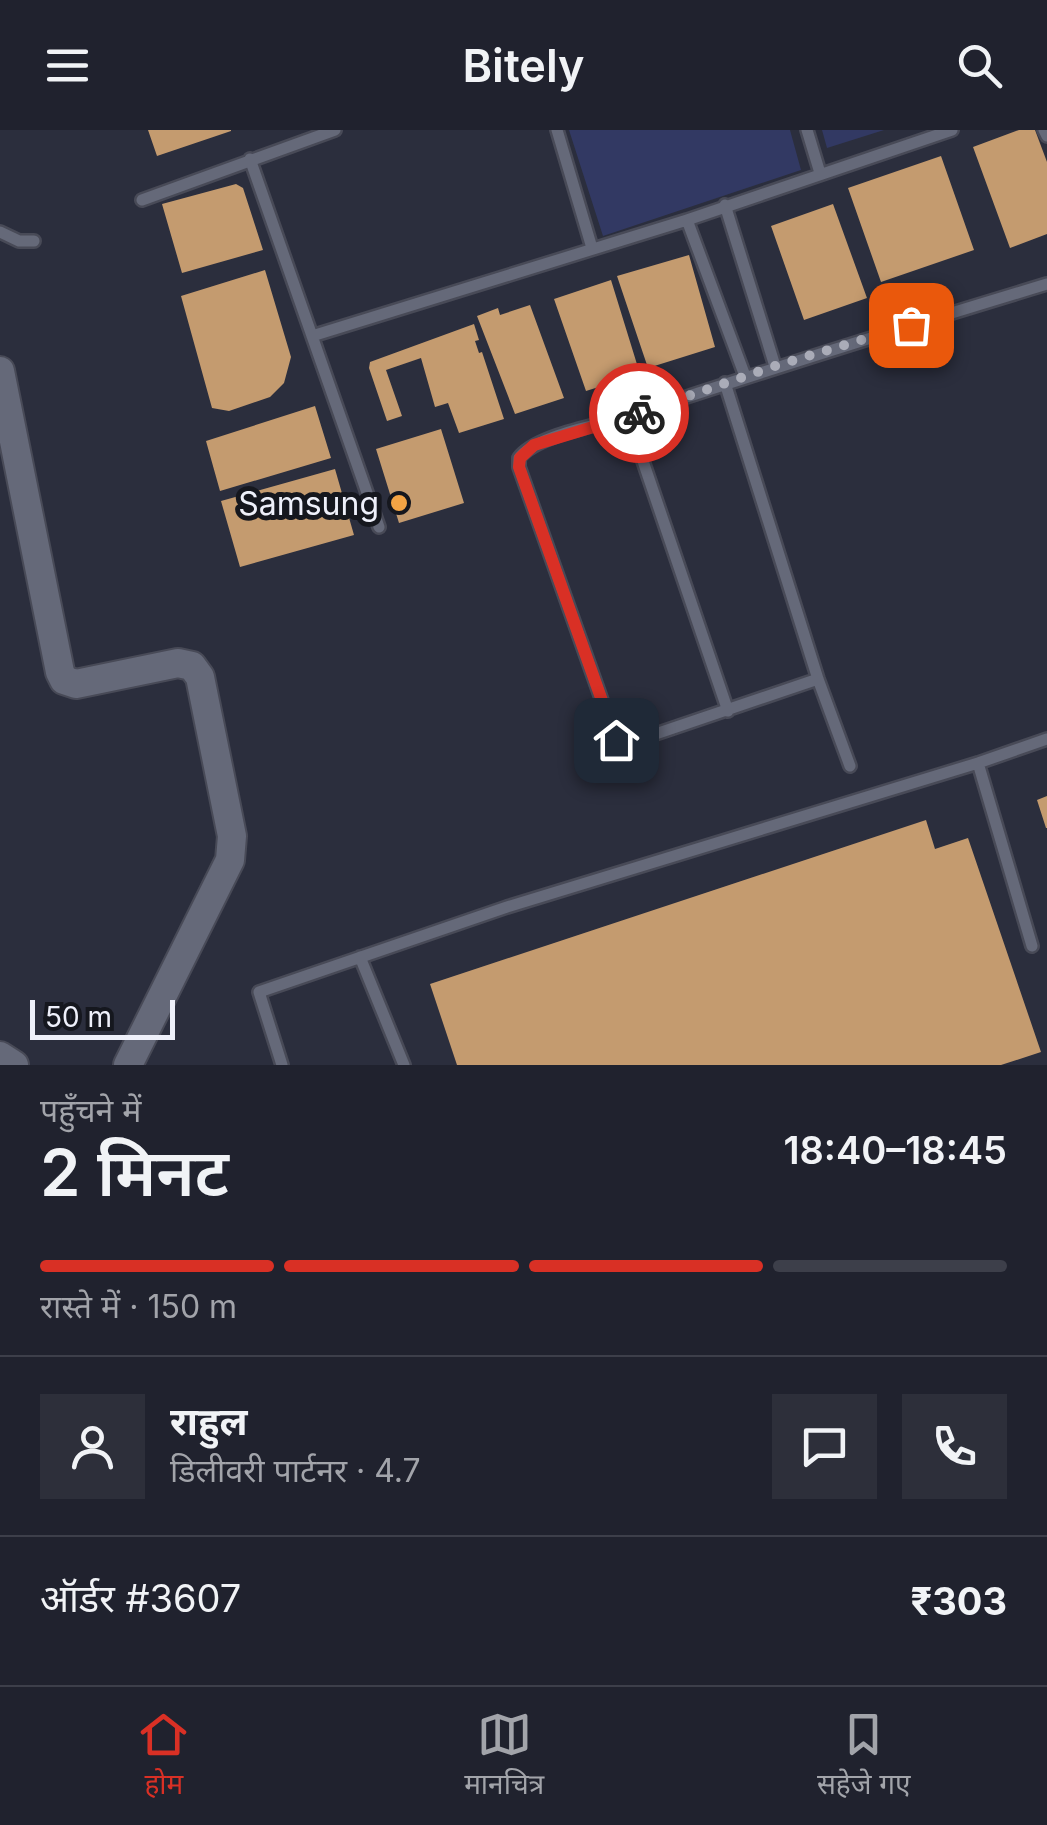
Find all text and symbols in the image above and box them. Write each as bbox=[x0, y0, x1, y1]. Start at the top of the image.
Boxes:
icon: menu bbox=[40, 38, 95, 93]
text: Bitely bbox=[462, 38, 585, 93]
icon: search bbox=[952, 38, 1007, 93]
pin bbox=[869, 283, 954, 368]
icon: bag bbox=[884, 298, 939, 353]
courier bbox=[589, 363, 689, 463]
icon: bike bbox=[612, 386, 667, 441]
place label: Samsung bbox=[238, 484, 379, 523]
marker: Samsung bbox=[388, 492, 410, 514]
pin bbox=[574, 698, 659, 783]
icon: home bbox=[589, 713, 644, 768]
scale bar bbox=[30, 995, 175, 1040]
text: 50 m bbox=[45, 1000, 112, 1034]
text: पहुँचने में bbox=[40, 1091, 141, 1130]
text: 18:40–18:45 bbox=[783, 1127, 1007, 1173]
text: 2 मिनट bbox=[40, 1133, 229, 1212]
text: रास्ते में · 150 m bbox=[40, 1287, 237, 1326]
button: person bbox=[40, 1394, 145, 1499]
button: chat bbox=[772, 1394, 877, 1499]
button: phone bbox=[902, 1394, 1007, 1499]
text: राहुल bbox=[170, 1398, 247, 1444]
text: डिलीवरी पार्टनर · 4.7 bbox=[170, 1451, 421, 1490]
text: ऑर्डर #3607 bbox=[40, 1575, 241, 1621]
text: ₹303 bbox=[911, 1578, 1007, 1624]
tab: होम bbox=[136, 1707, 191, 1805]
tab: मानचित्र bbox=[464, 1707, 544, 1805]
tab: सहेजे गए bbox=[817, 1707, 911, 1805]

